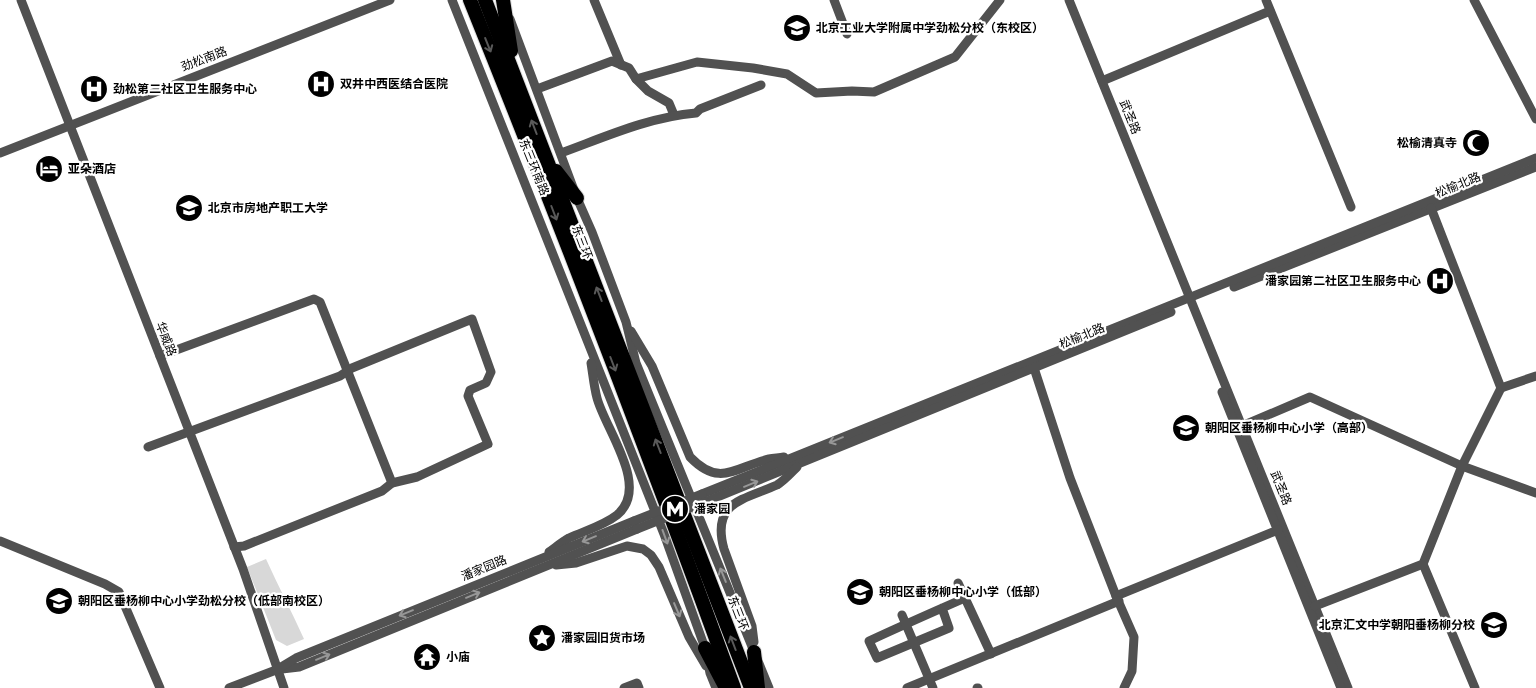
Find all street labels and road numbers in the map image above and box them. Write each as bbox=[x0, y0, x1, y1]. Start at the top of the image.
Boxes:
street label: 劲松南路 bbox=[179, 44, 229, 74]
street label: 武圣路 bbox=[1117, 98, 1143, 136]
street label: 东三环南路 bbox=[516, 137, 552, 197]
street label: 松榆北路 bbox=[1433, 170, 1483, 200]
street label: 东三环 bbox=[569, 223, 595, 261]
street label: 华威路 bbox=[153, 320, 179, 358]
street label: 松榆北路 bbox=[1057, 321, 1107, 351]
street label: 武圣路 bbox=[1268, 469, 1294, 507]
street label: 潘家园路 bbox=[459, 553, 509, 583]
street label: 东三环 bbox=[725, 594, 751, 632]

